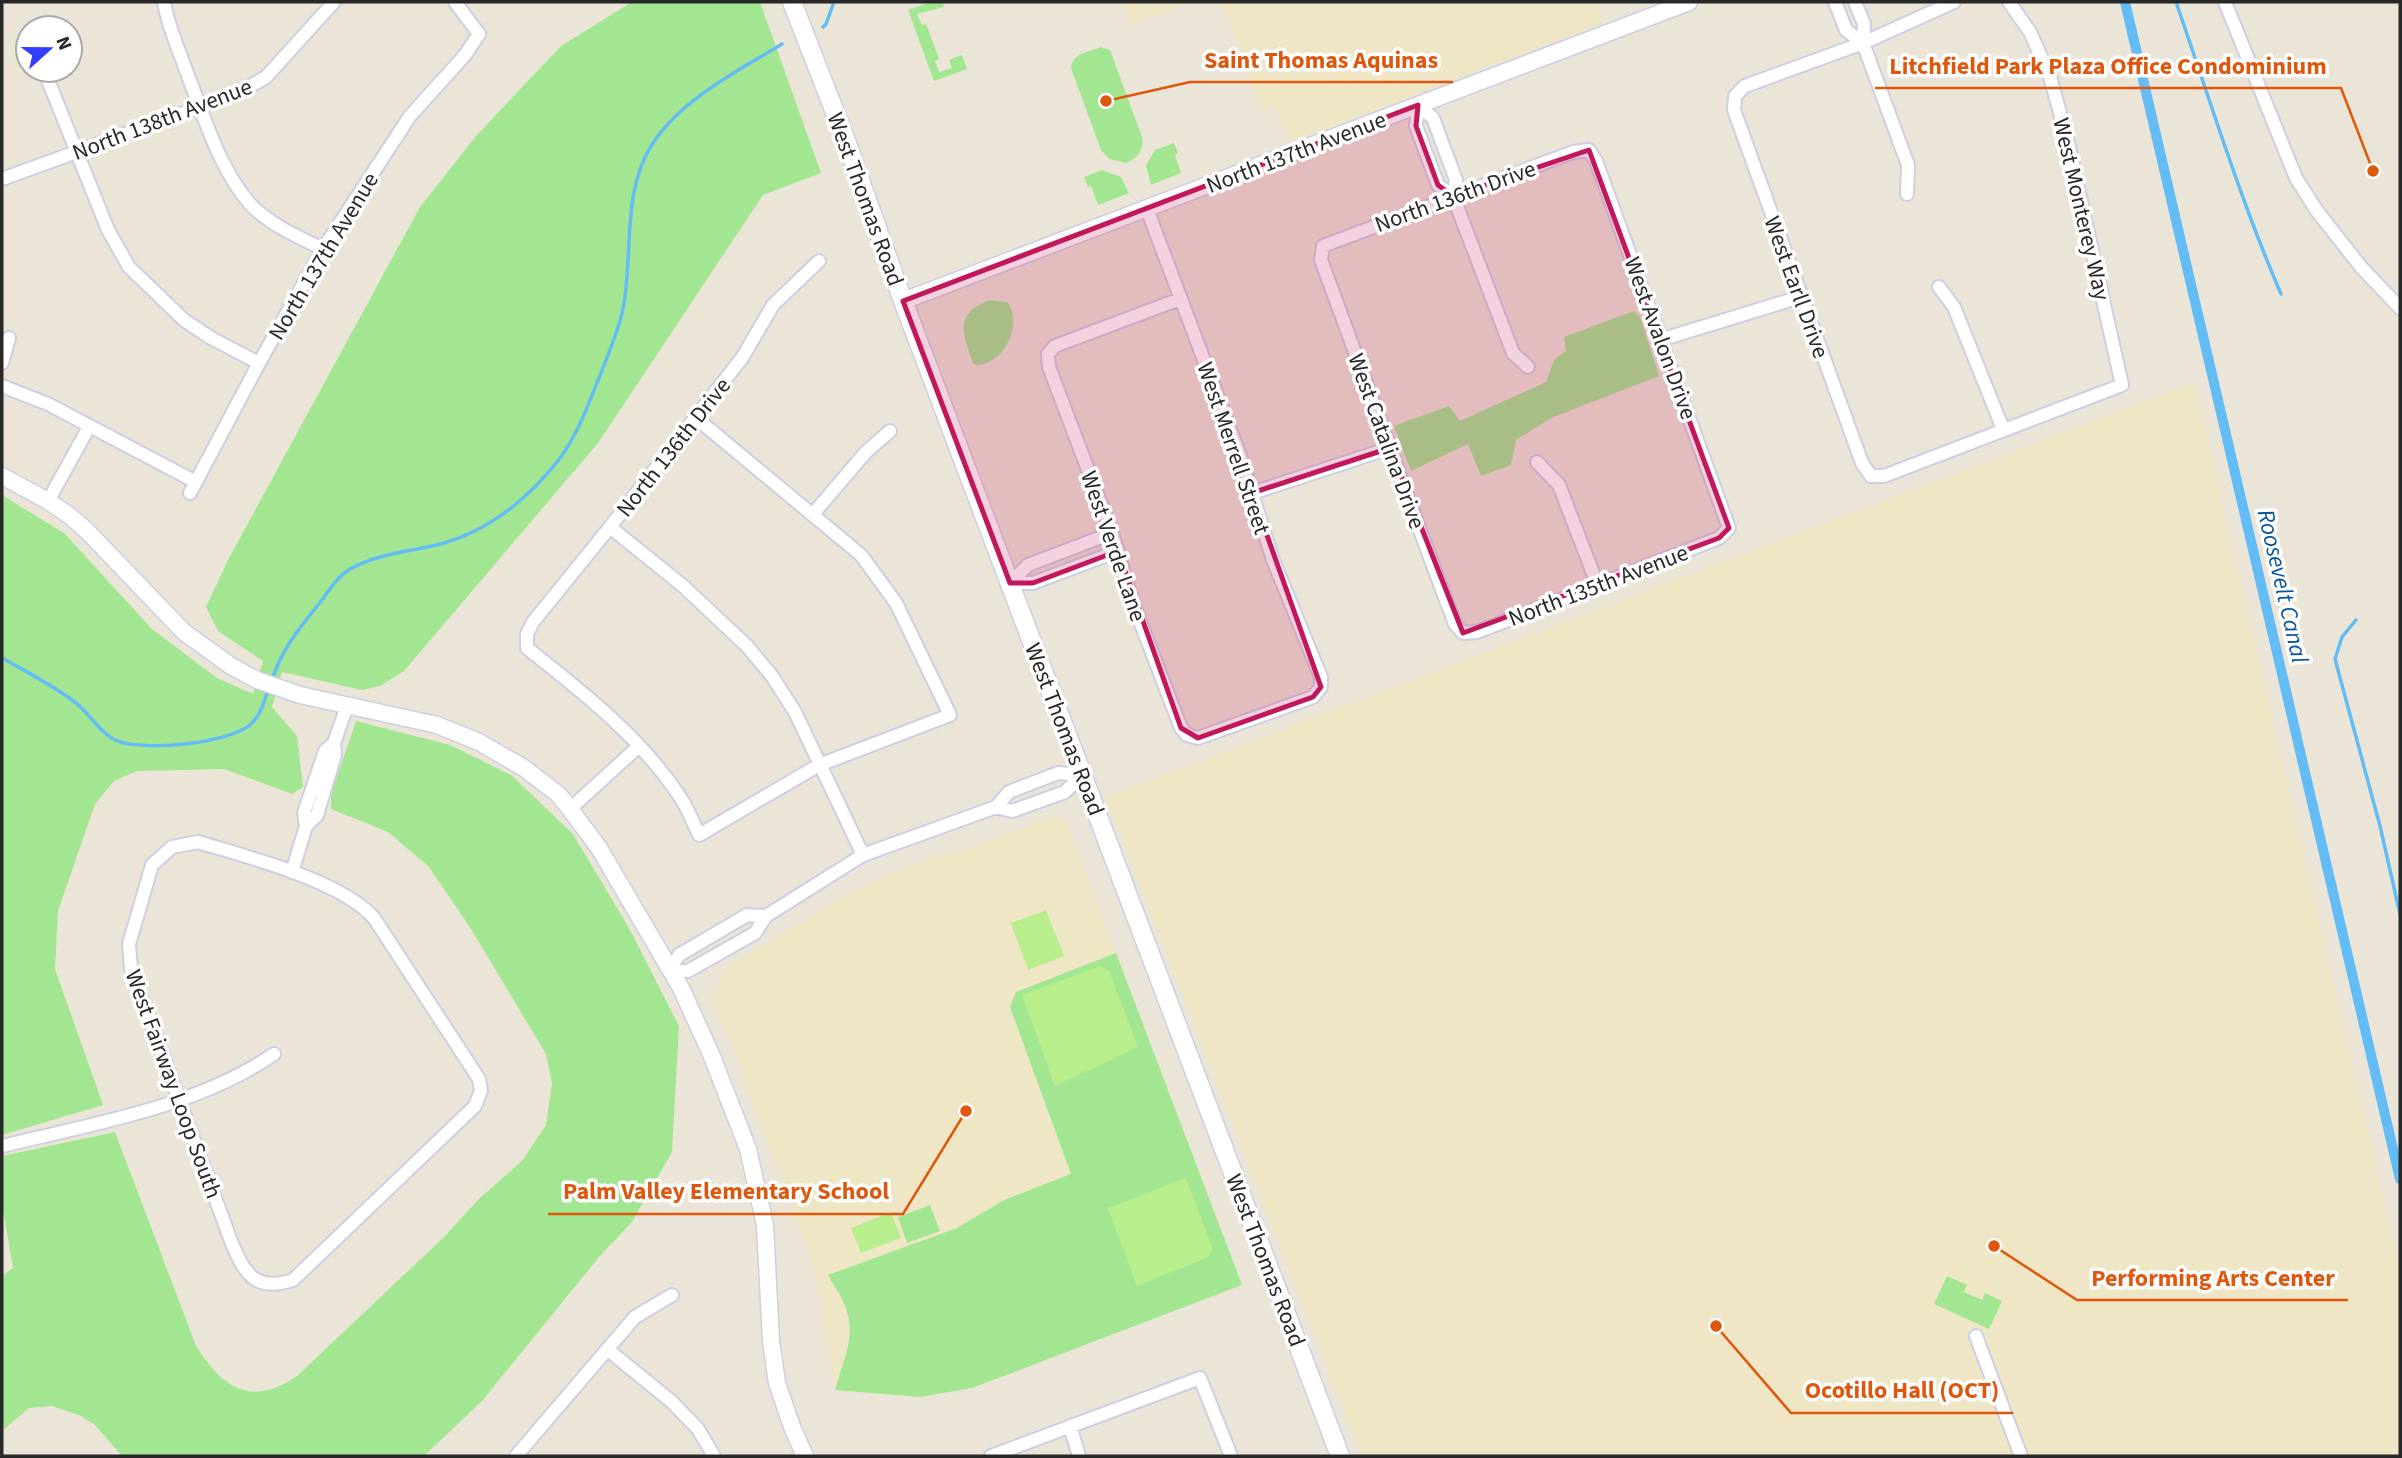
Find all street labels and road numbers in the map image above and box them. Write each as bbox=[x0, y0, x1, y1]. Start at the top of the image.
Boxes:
street label: North 138th Avenue bbox=[67, 70, 257, 169]
street label: North 137th Avenue bbox=[1201, 103, 1391, 202]
street label: West Thomas Road bbox=[819, 108, 912, 291]
street label: West Monterey Way bbox=[2044, 115, 2119, 304]
street label: North 136th Drive bbox=[1370, 152, 1540, 241]
street label: North 137th Avenue bbox=[260, 166, 387, 346]
street label: West Earll Drive bbox=[1756, 212, 1838, 363]
street label: West Avalon Drive bbox=[1616, 252, 1705, 424]
street label: West Catalina Drive bbox=[1339, 349, 1434, 533]
street label: West Merrell Street bbox=[1189, 358, 1279, 539]
street label: North 136th Drive bbox=[608, 370, 738, 524]
street label: West Verde Lane bbox=[1072, 466, 1155, 626]
street label: North 135th Avenue bbox=[1503, 536, 1693, 635]
street label: West Thomas Road bbox=[1016, 638, 1113, 820]
street label: West Fairway Loop South bbox=[117, 965, 230, 1203]
street label: West Thomas Road bbox=[1217, 1169, 1314, 1351]

